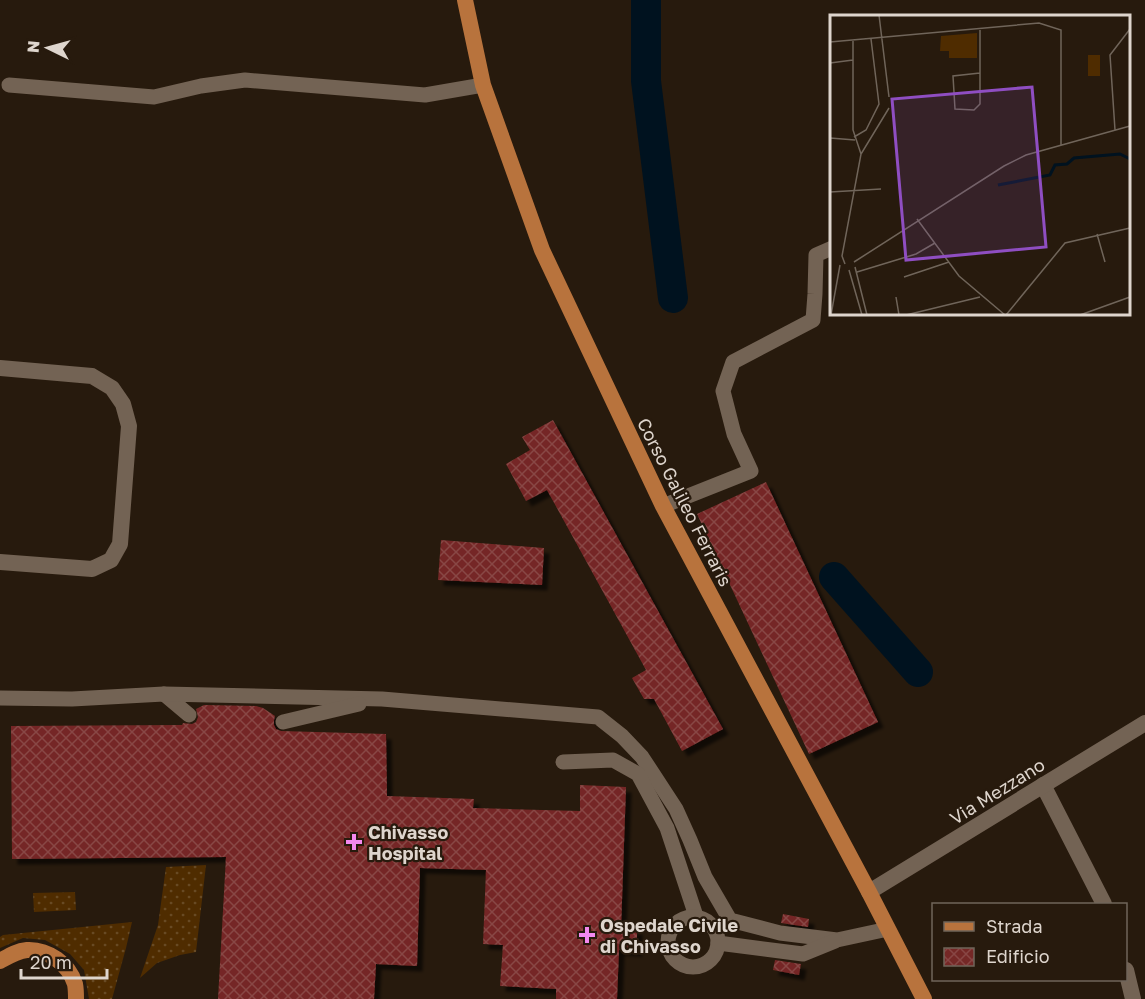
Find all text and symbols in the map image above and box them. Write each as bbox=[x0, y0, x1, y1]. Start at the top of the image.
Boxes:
inset map bbox=[830, 15, 1130, 315]
north arrow bbox=[18, 18, 78, 78]
text: N bbox=[23, 40, 44, 54]
street label: Corso Galileo Ferraris bbox=[633, 414, 737, 590]
street label: Via Mezzano bbox=[945, 753, 1049, 829]
place label: Chivasso Hospital bbox=[368, 821, 448, 864]
marker: Chivasso Hospital bbox=[345, 833, 363, 851]
legend bbox=[932, 903, 1127, 981]
place label: Ospedale Civile di Chivasso bbox=[600, 914, 739, 957]
text: Strada bbox=[986, 915, 1043, 937]
marker: Ospedale Civile di Chivasso bbox=[578, 926, 596, 944]
scale bar bbox=[21, 942, 106, 980]
text: Edificio bbox=[986, 945, 1050, 967]
text: 20 m bbox=[30, 951, 72, 973]

